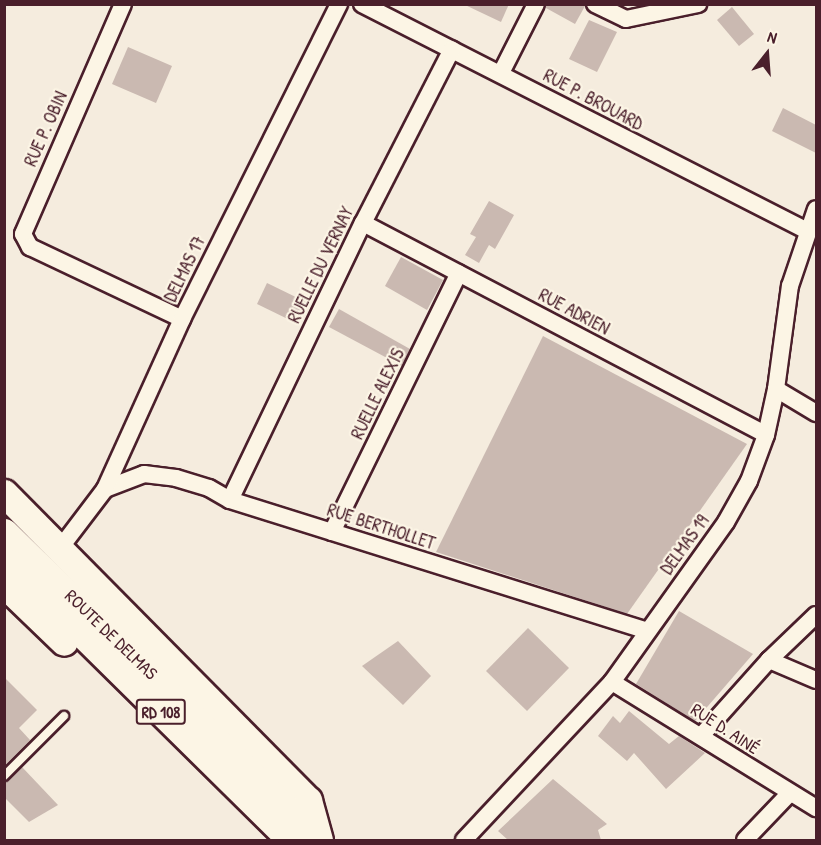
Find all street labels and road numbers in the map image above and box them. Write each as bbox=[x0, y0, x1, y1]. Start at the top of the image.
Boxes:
street label: RUE P. BROUARD bbox=[540, 65, 646, 135]
street label: RUE P. OBIN bbox=[20, 88, 72, 170]
street label: RUELLE DU VERNAY bbox=[284, 203, 358, 327]
street label: DELMAS 17 bbox=[160, 233, 210, 305]
street label: RUE ADRIEN bbox=[535, 284, 613, 340]
street label: RUELLE ALEXIS bbox=[347, 345, 409, 443]
street label: RUE BERTHOLLET bbox=[324, 499, 438, 555]
street label: DELMAS 19 bbox=[656, 511, 714, 579]
street label: ROUTE DE DELMAS bbox=[60, 585, 162, 685]
road number: RD 108 bbox=[136, 699, 186, 725]
street label: RUE D. AINÉ bbox=[687, 699, 763, 759]

